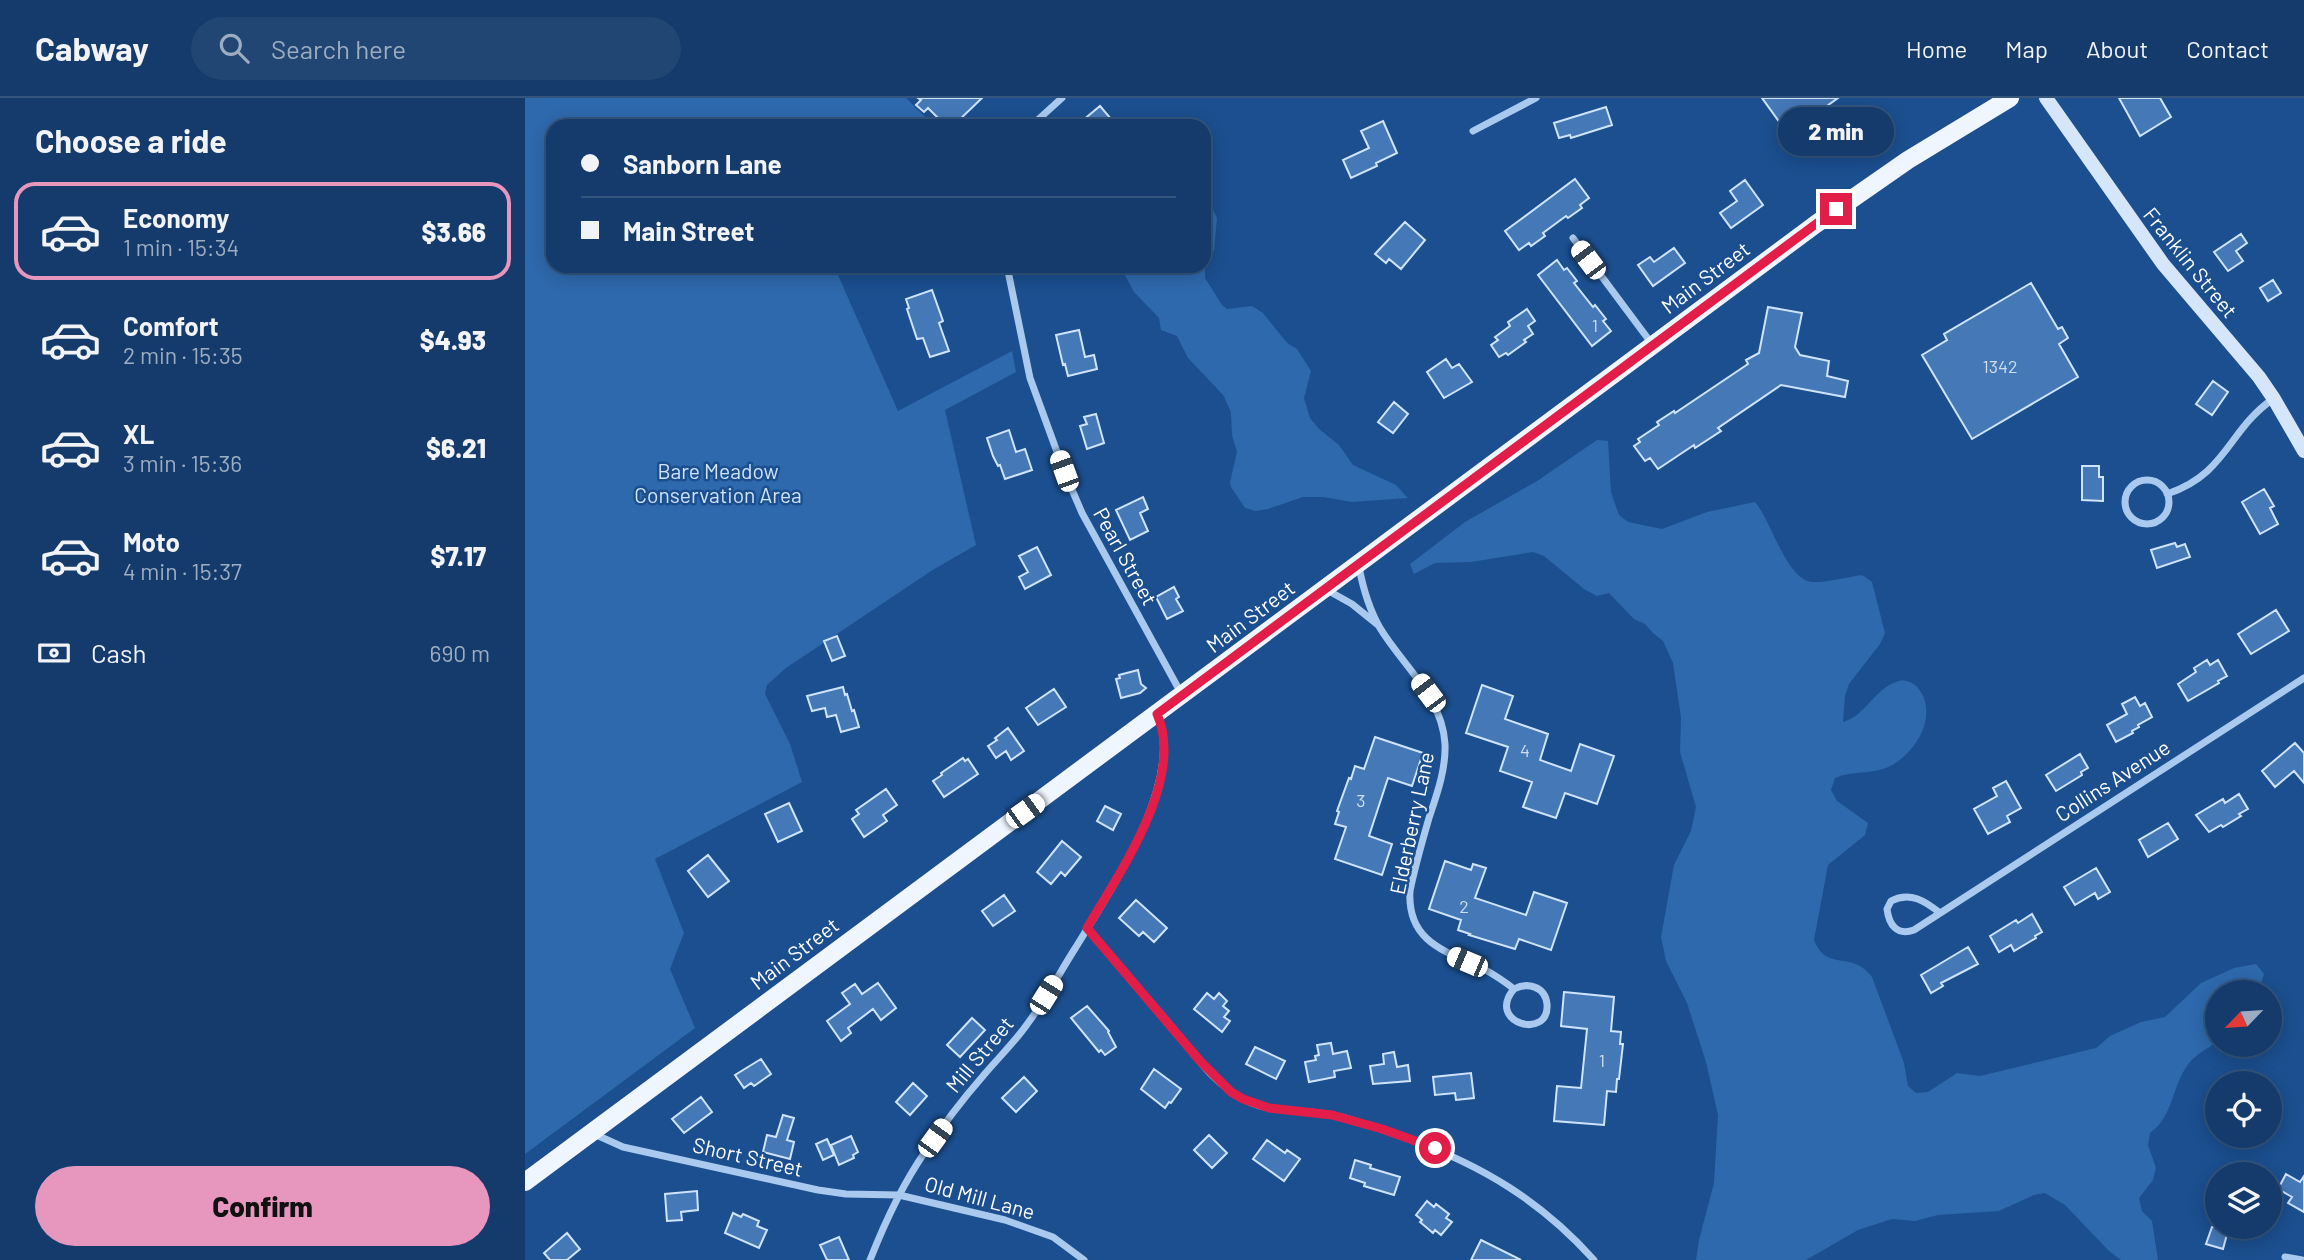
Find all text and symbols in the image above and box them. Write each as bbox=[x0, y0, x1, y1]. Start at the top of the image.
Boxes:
search box bbox=[191, 17, 681, 80]
text: Cabway bbox=[35, 28, 149, 68]
icon: search bbox=[215, 29, 253, 67]
text: Search here bbox=[271, 33, 406, 64]
text: Home bbox=[1906, 34, 1967, 63]
text: Map bbox=[2005, 34, 2048, 63]
text: About bbox=[2086, 34, 2148, 63]
text: Contact bbox=[2186, 34, 2269, 63]
callout: 2 min bbox=[1778, 108, 1894, 156]
text: 2 min bbox=[1808, 117, 1864, 145]
text: Choose a ride bbox=[35, 121, 227, 159]
text: Sanborn Lane bbox=[623, 148, 782, 179]
route end bbox=[1820, 193, 1852, 225]
icon: car bbox=[39, 200, 102, 263]
text: Economy bbox=[123, 202, 229, 233]
street label: Franklin Street bbox=[2139, 202, 2243, 322]
text: Main Street bbox=[623, 215, 754, 246]
text: $3.66 bbox=[421, 216, 486, 247]
text: 1 min · 15:34 bbox=[123, 233, 239, 261]
street label: Main Street bbox=[1656, 236, 1754, 318]
car bbox=[1567, 237, 1610, 283]
icon: car bbox=[39, 308, 102, 371]
text: Comfort bbox=[123, 310, 219, 341]
house number: 1 bbox=[1592, 314, 1598, 336]
text: $4.93 bbox=[420, 324, 486, 355]
text: 2 min · 15:35 bbox=[123, 341, 243, 369]
house number: 1342 bbox=[1982, 355, 2018, 377]
icon: car bbox=[39, 416, 102, 479]
text: XL bbox=[123, 418, 154, 449]
text: $6.21 bbox=[426, 432, 486, 463]
car bbox=[1047, 448, 1082, 494]
text: 3 min · 15:36 bbox=[123, 449, 242, 477]
park label: Bare Meadow Conservation Area bbox=[634, 458, 802, 507]
street label: Pearl Street bbox=[1089, 503, 1163, 609]
icon: car bbox=[39, 524, 102, 587]
text: Moto bbox=[123, 526, 180, 557]
text: $7.17 bbox=[431, 540, 486, 571]
text: 4 min · 15:37 bbox=[123, 557, 242, 585]
street label: Main Street bbox=[1201, 575, 1299, 657]
icon: cash bbox=[35, 634, 73, 672]
text: Cash bbox=[91, 637, 146, 668]
text: 690 m bbox=[430, 639, 490, 667]
car bbox=[1407, 670, 1450, 716]
street label: Collins Avenue bbox=[2050, 734, 2174, 826]
house number: 4 bbox=[1520, 739, 1530, 761]
street label: Elderberry Lane bbox=[1384, 749, 1438, 897]
house number: 3 bbox=[1356, 789, 1366, 811]
car bbox=[1002, 790, 1049, 832]
house number: 2 bbox=[1459, 895, 1469, 917]
street label: Main Street bbox=[745, 912, 843, 994]
car bbox=[1444, 944, 1491, 980]
car bbox=[1026, 972, 1067, 1018]
north arrow bbox=[2205, 980, 2282, 1057]
map controls bbox=[2205, 980, 2282, 1239]
street label: Mill Street bbox=[940, 1011, 1018, 1097]
house number: 1 bbox=[1599, 1049, 1605, 1071]
button: locate bbox=[2205, 1071, 2282, 1148]
car bbox=[915, 1115, 956, 1161]
street label: Short Street bbox=[691, 1131, 805, 1181]
route start bbox=[1419, 1132, 1451, 1164]
button: layers bbox=[2205, 1162, 2282, 1239]
button: Confirm bbox=[35, 1166, 490, 1246]
street label: Old Mill Lane bbox=[922, 1170, 1038, 1224]

